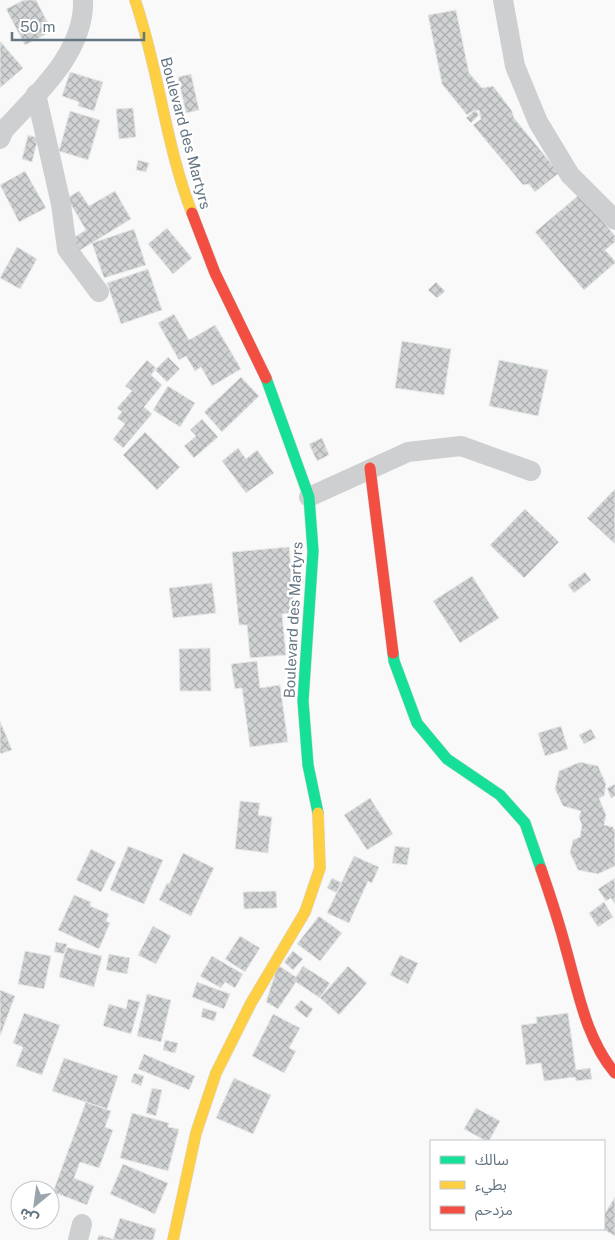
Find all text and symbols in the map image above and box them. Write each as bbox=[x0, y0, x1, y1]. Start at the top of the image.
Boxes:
scale bar bbox=[12, 10, 145, 42]
text: 50 m bbox=[20, 18, 55, 35]
street label: Boulevard des Martyrs bbox=[158, 55, 214, 211]
street label: Boulevard des Martyrs bbox=[280, 541, 306, 699]
legend bbox=[430, 1140, 605, 1230]
text: سالك bbox=[475, 1151, 509, 1168]
text: بطيء bbox=[475, 1176, 507, 1196]
north arrow bbox=[10, 1180, 60, 1230]
text: مزدحم bbox=[475, 1201, 513, 1221]
text: ش bbox=[16, 1205, 41, 1228]

